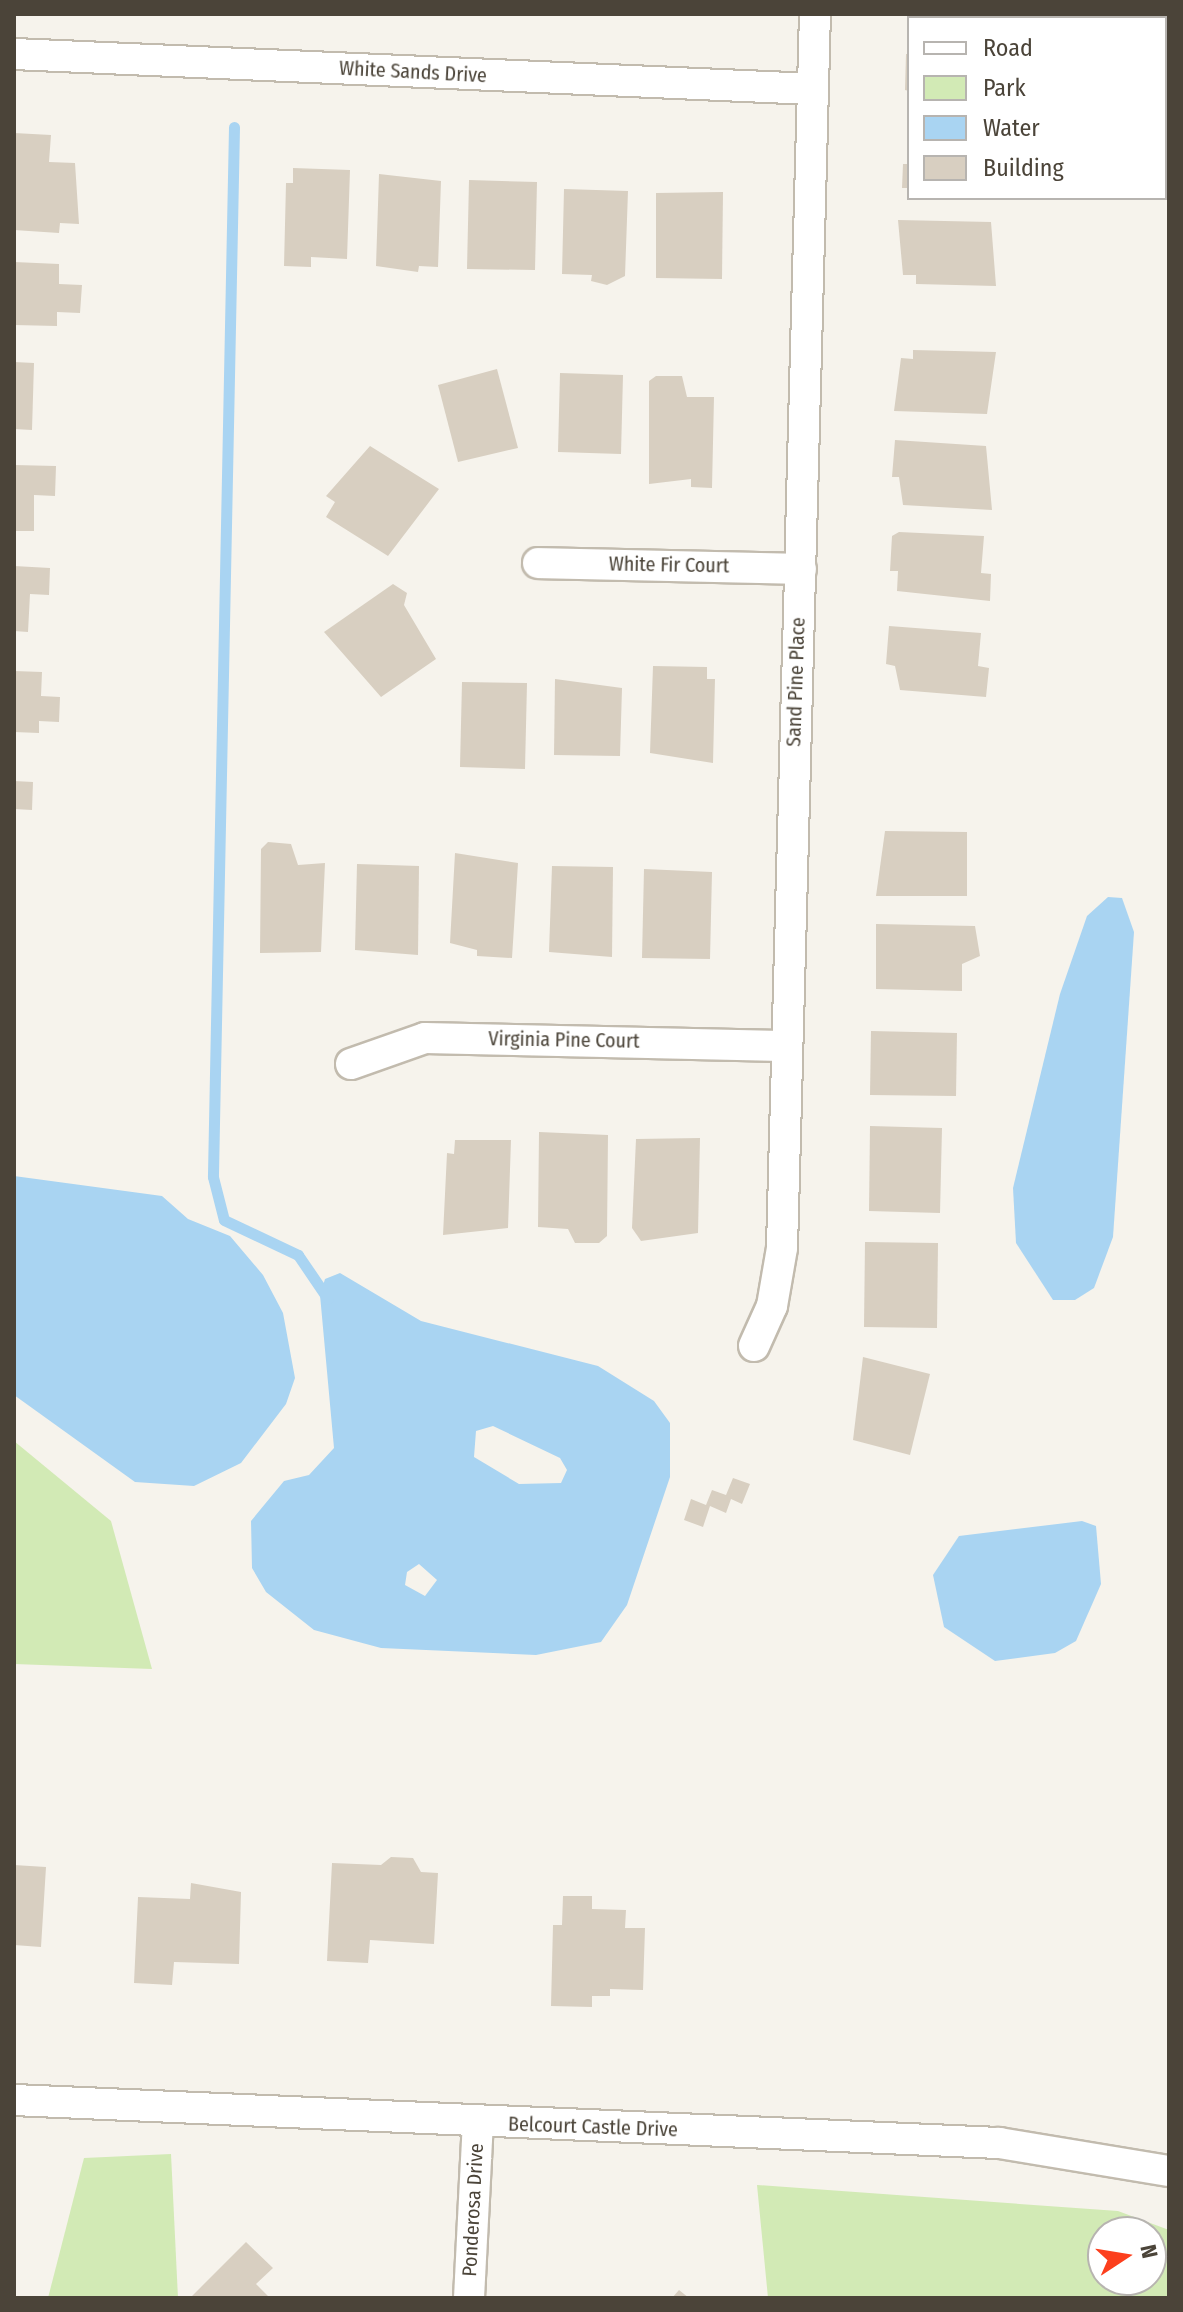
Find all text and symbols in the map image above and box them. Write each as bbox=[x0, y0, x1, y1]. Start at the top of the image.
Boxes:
legend bbox=[907, 16, 1167, 200]
text: Road bbox=[983, 34, 1033, 62]
street label: White Sands Drive bbox=[339, 56, 487, 88]
text: Park bbox=[983, 74, 1026, 102]
text: Water bbox=[983, 114, 1040, 142]
text: Building bbox=[983, 154, 1064, 182]
street label: White Fir Court bbox=[609, 552, 729, 578]
street label: Sand Pine Place bbox=[782, 617, 810, 747]
street label: Virginia Pine Court bbox=[488, 1027, 640, 1053]
street label: Belcourt Castle Drive bbox=[508, 2112, 678, 2142]
street label: Ponderosa Drive bbox=[458, 2143, 488, 2277]
north arrow bbox=[1087, 2216, 1167, 2296]
text: N bbox=[1134, 2242, 1164, 2261]

